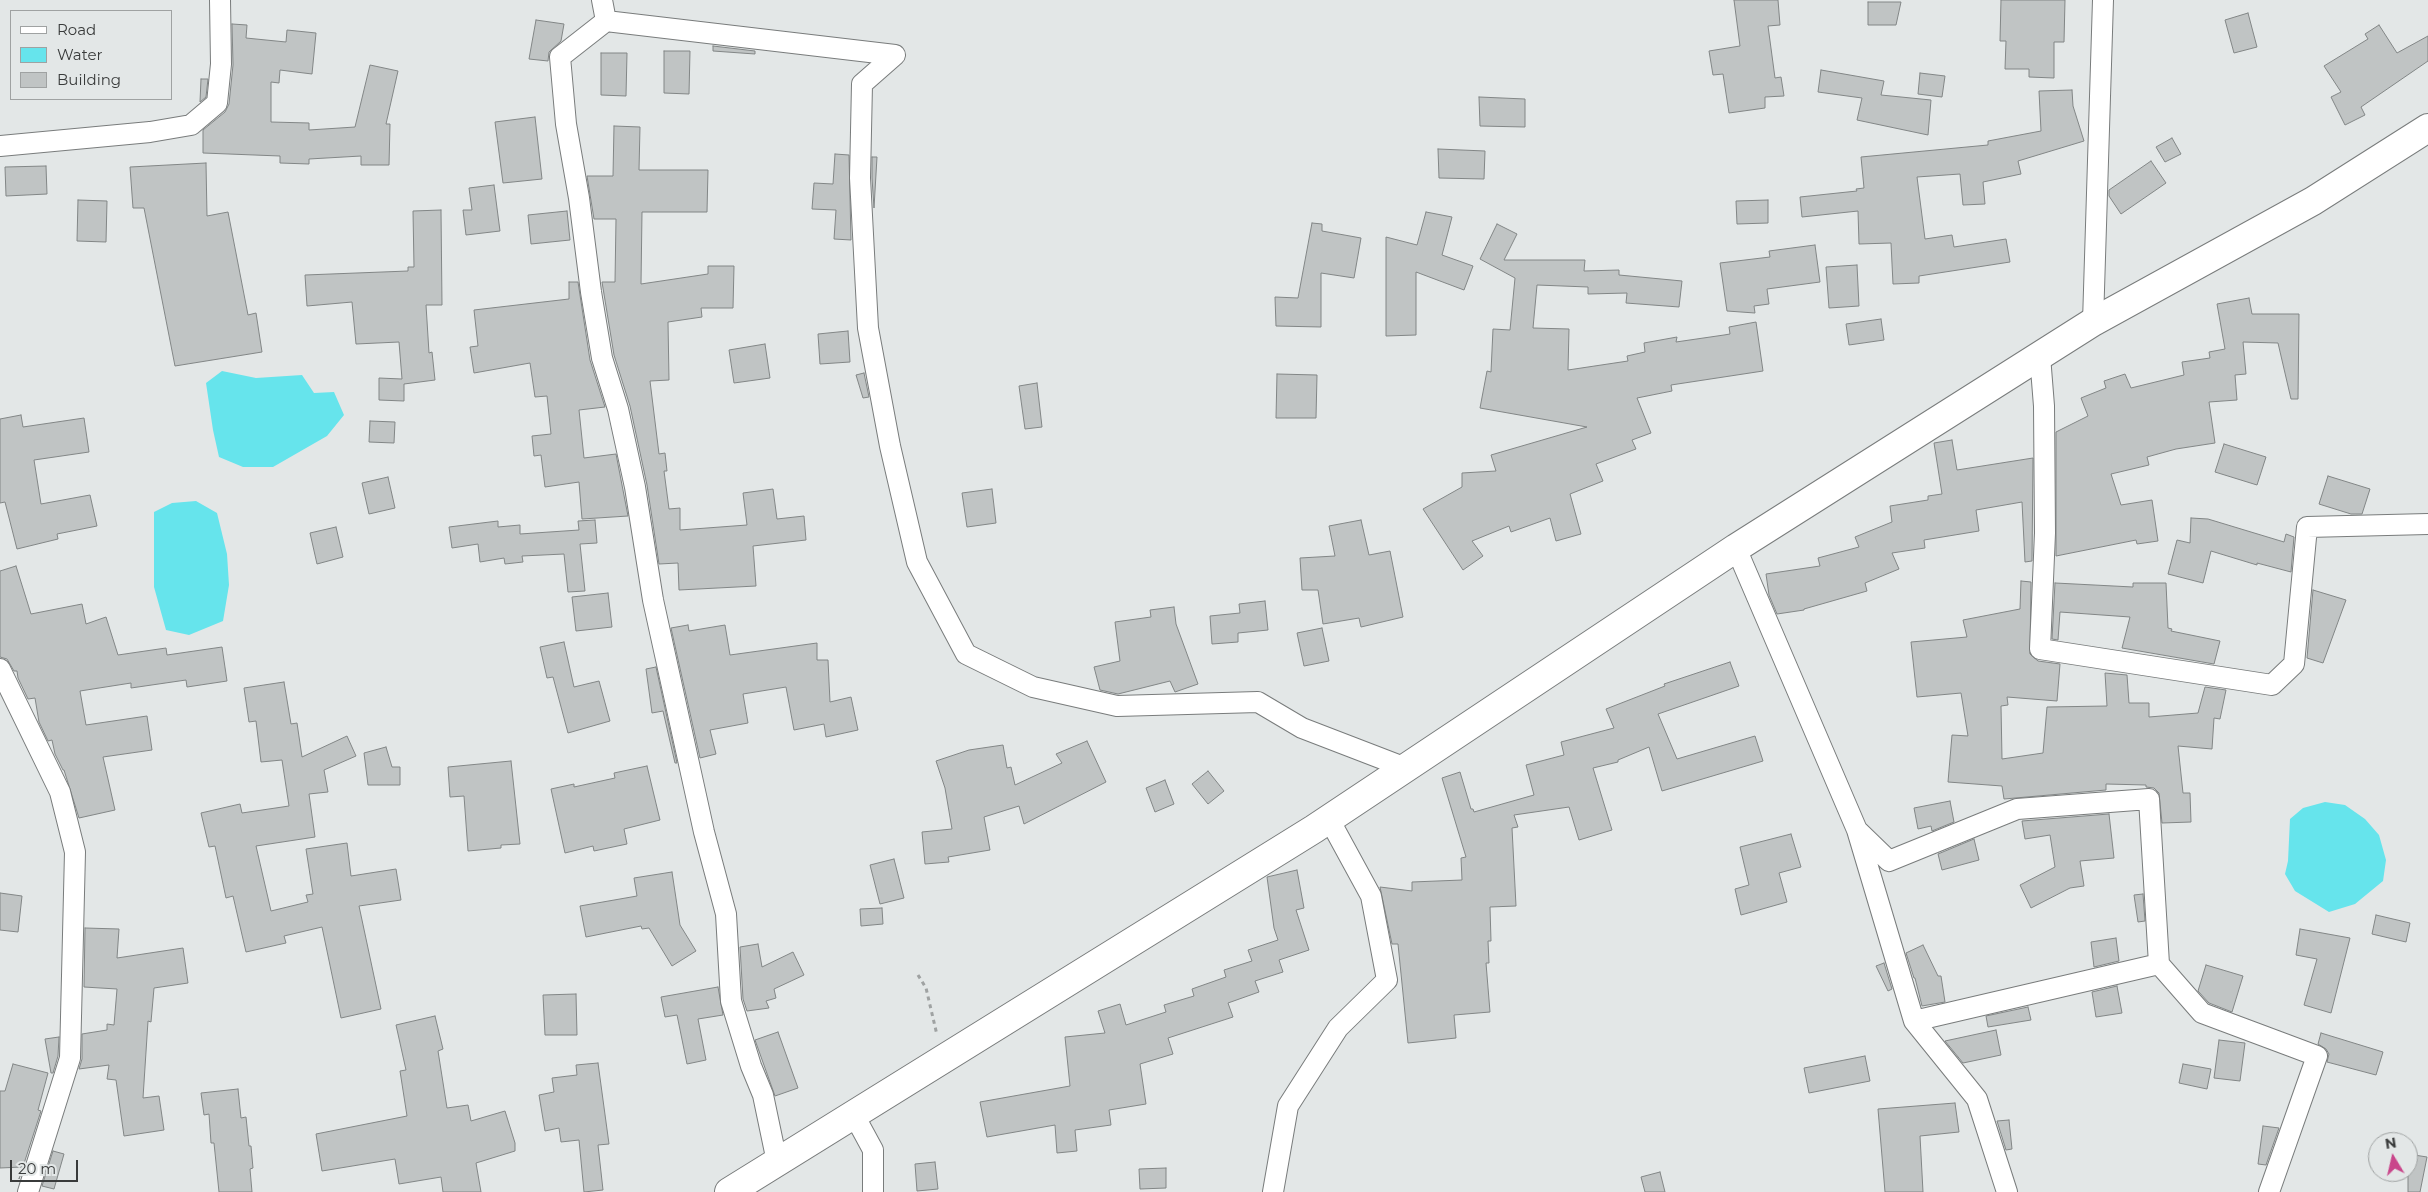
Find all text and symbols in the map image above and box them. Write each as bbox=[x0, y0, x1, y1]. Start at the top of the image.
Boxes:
legend bbox=[10, 10, 172, 100]
text: Road bbox=[57, 20, 96, 39]
text: Water bbox=[57, 45, 103, 64]
text: Building bbox=[57, 70, 121, 89]
north arrow bbox=[2368, 1132, 2418, 1182]
text: N bbox=[2384, 1133, 2398, 1153]
scale bar bbox=[12, 1150, 80, 1182]
text: 20 m bbox=[18, 1159, 56, 1178]

